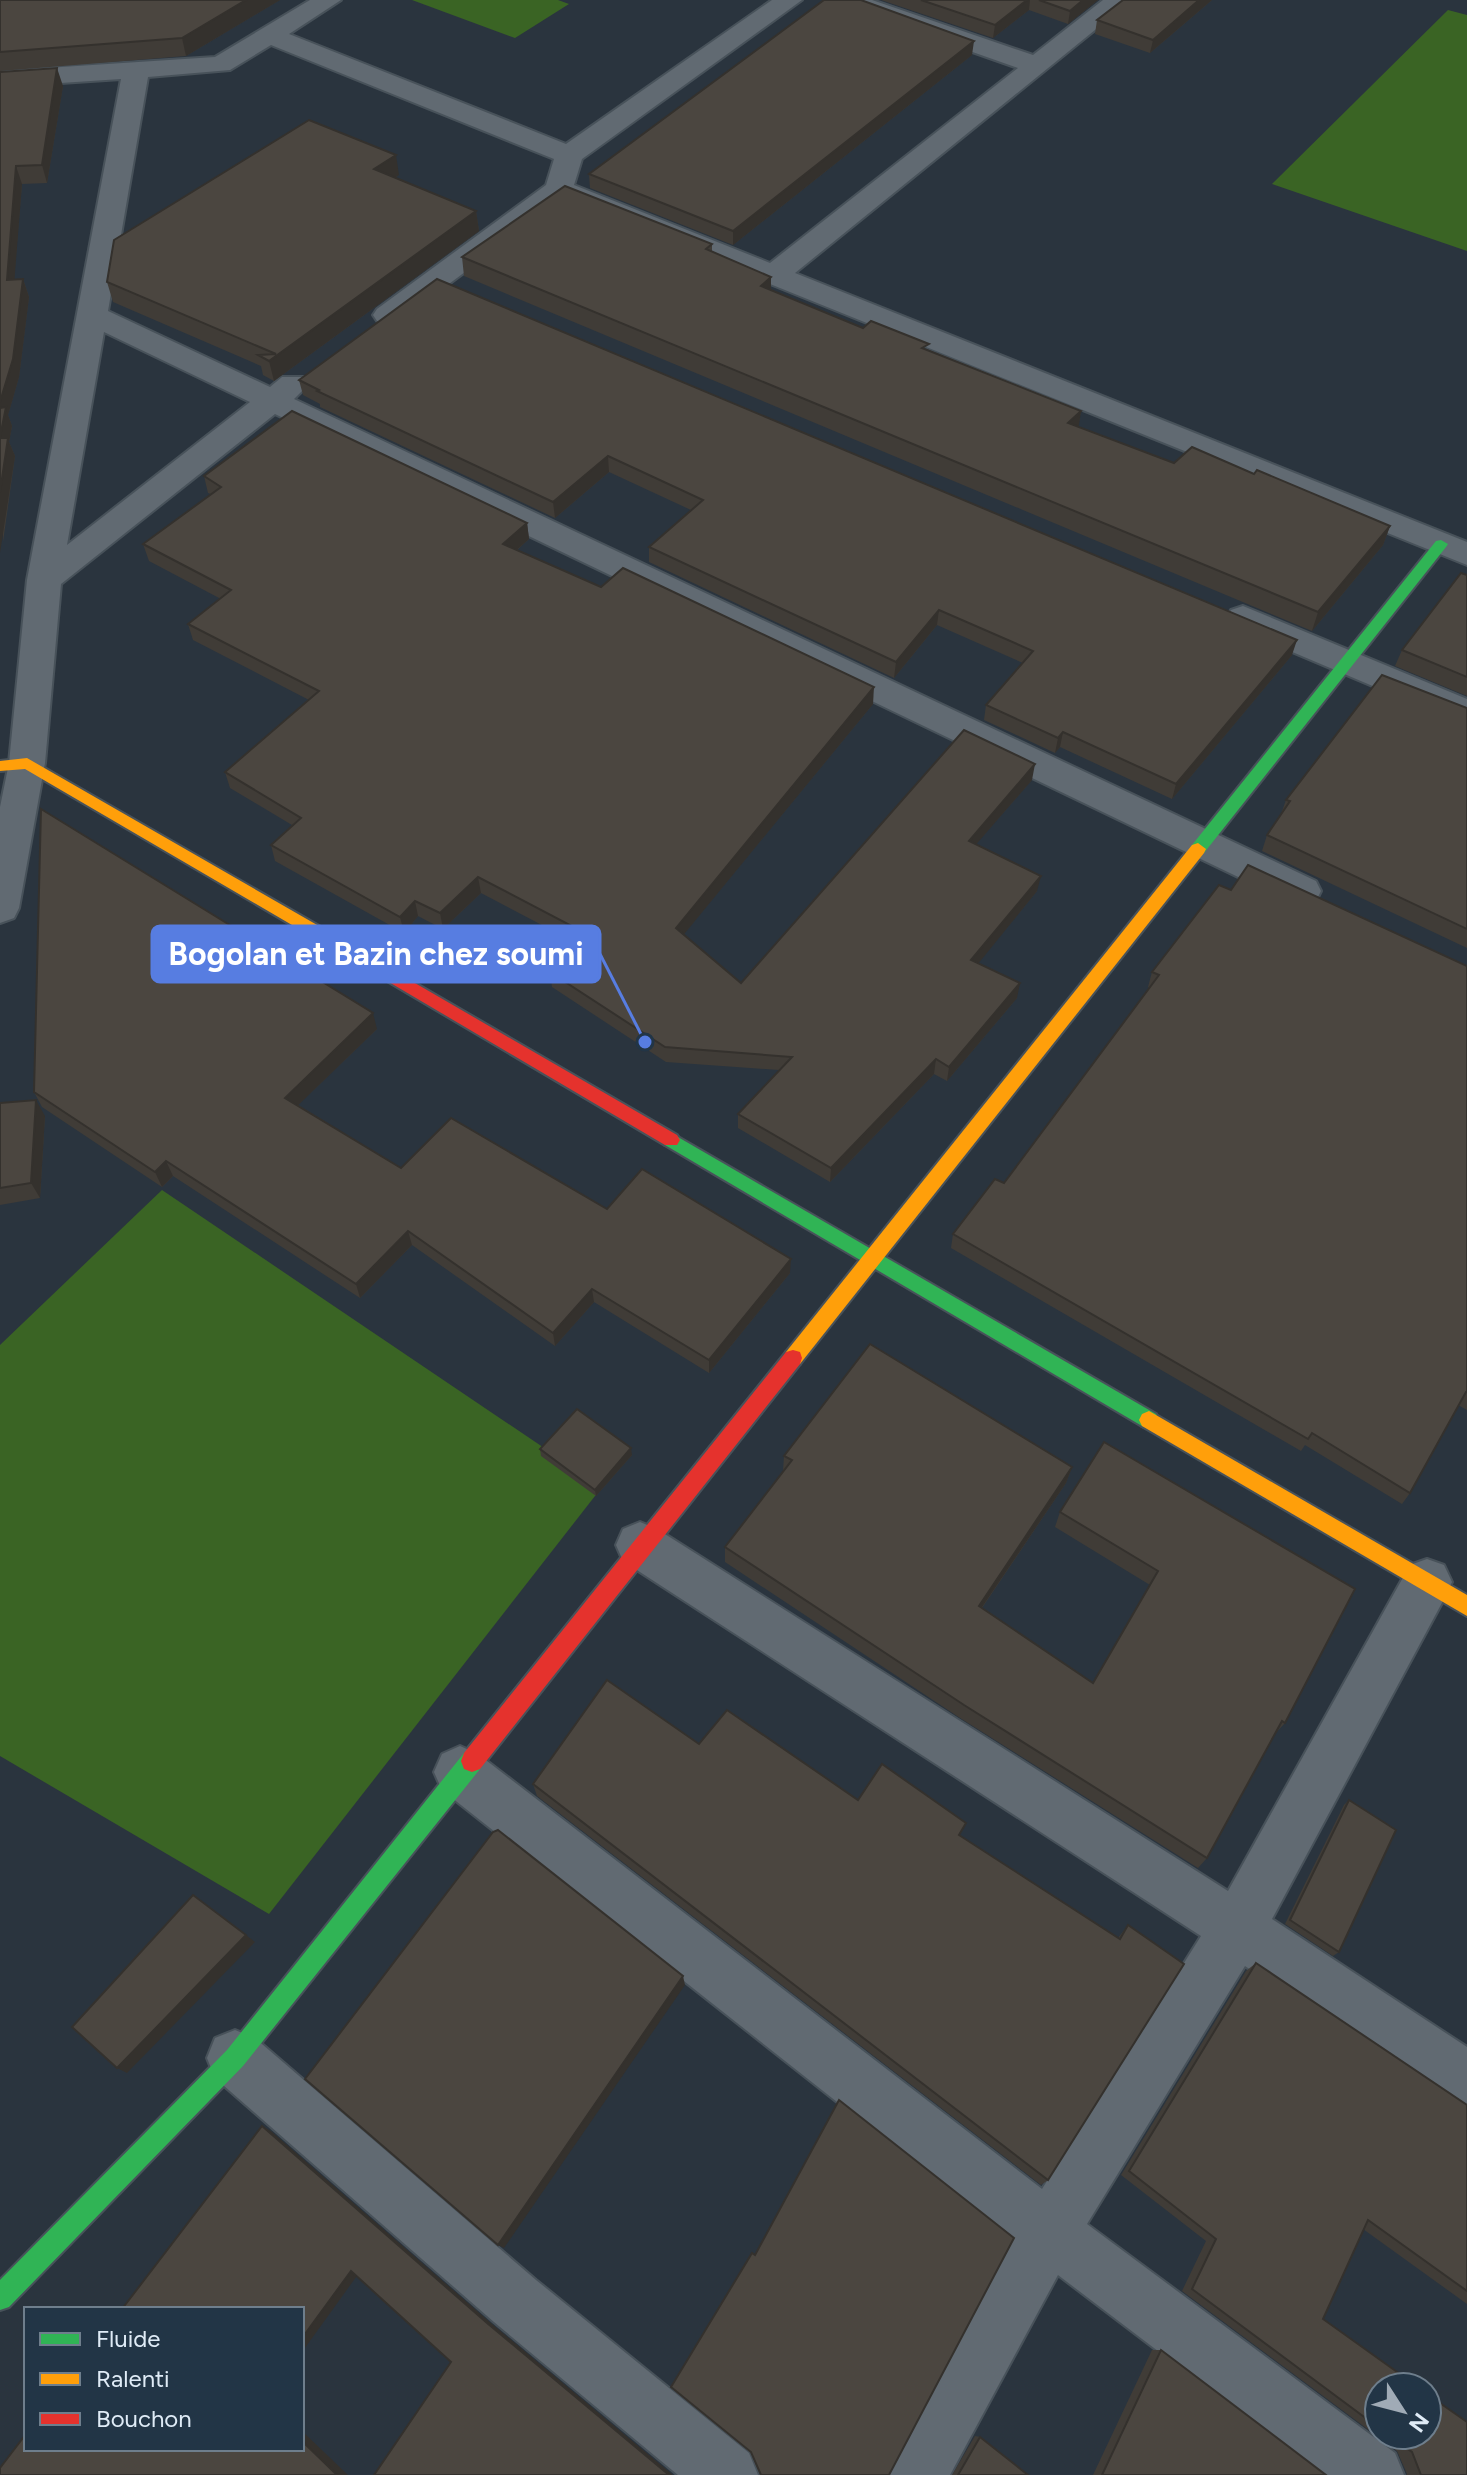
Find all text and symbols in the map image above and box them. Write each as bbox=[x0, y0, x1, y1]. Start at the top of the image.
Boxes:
callout: Bogolan et Bazin chez soumi bbox=[152, 926, 600, 982]
text: Bogolan et Bazin chez soumi bbox=[168, 935, 584, 973]
legend bbox=[24, 2307, 304, 2451]
text: Fluide bbox=[96, 2324, 160, 2353]
text: Ralenti bbox=[96, 2364, 170, 2393]
north arrow bbox=[1363, 2371, 1443, 2451]
text: Bouchon bbox=[96, 2404, 192, 2433]
text: N bbox=[1403, 2408, 1435, 2437]

